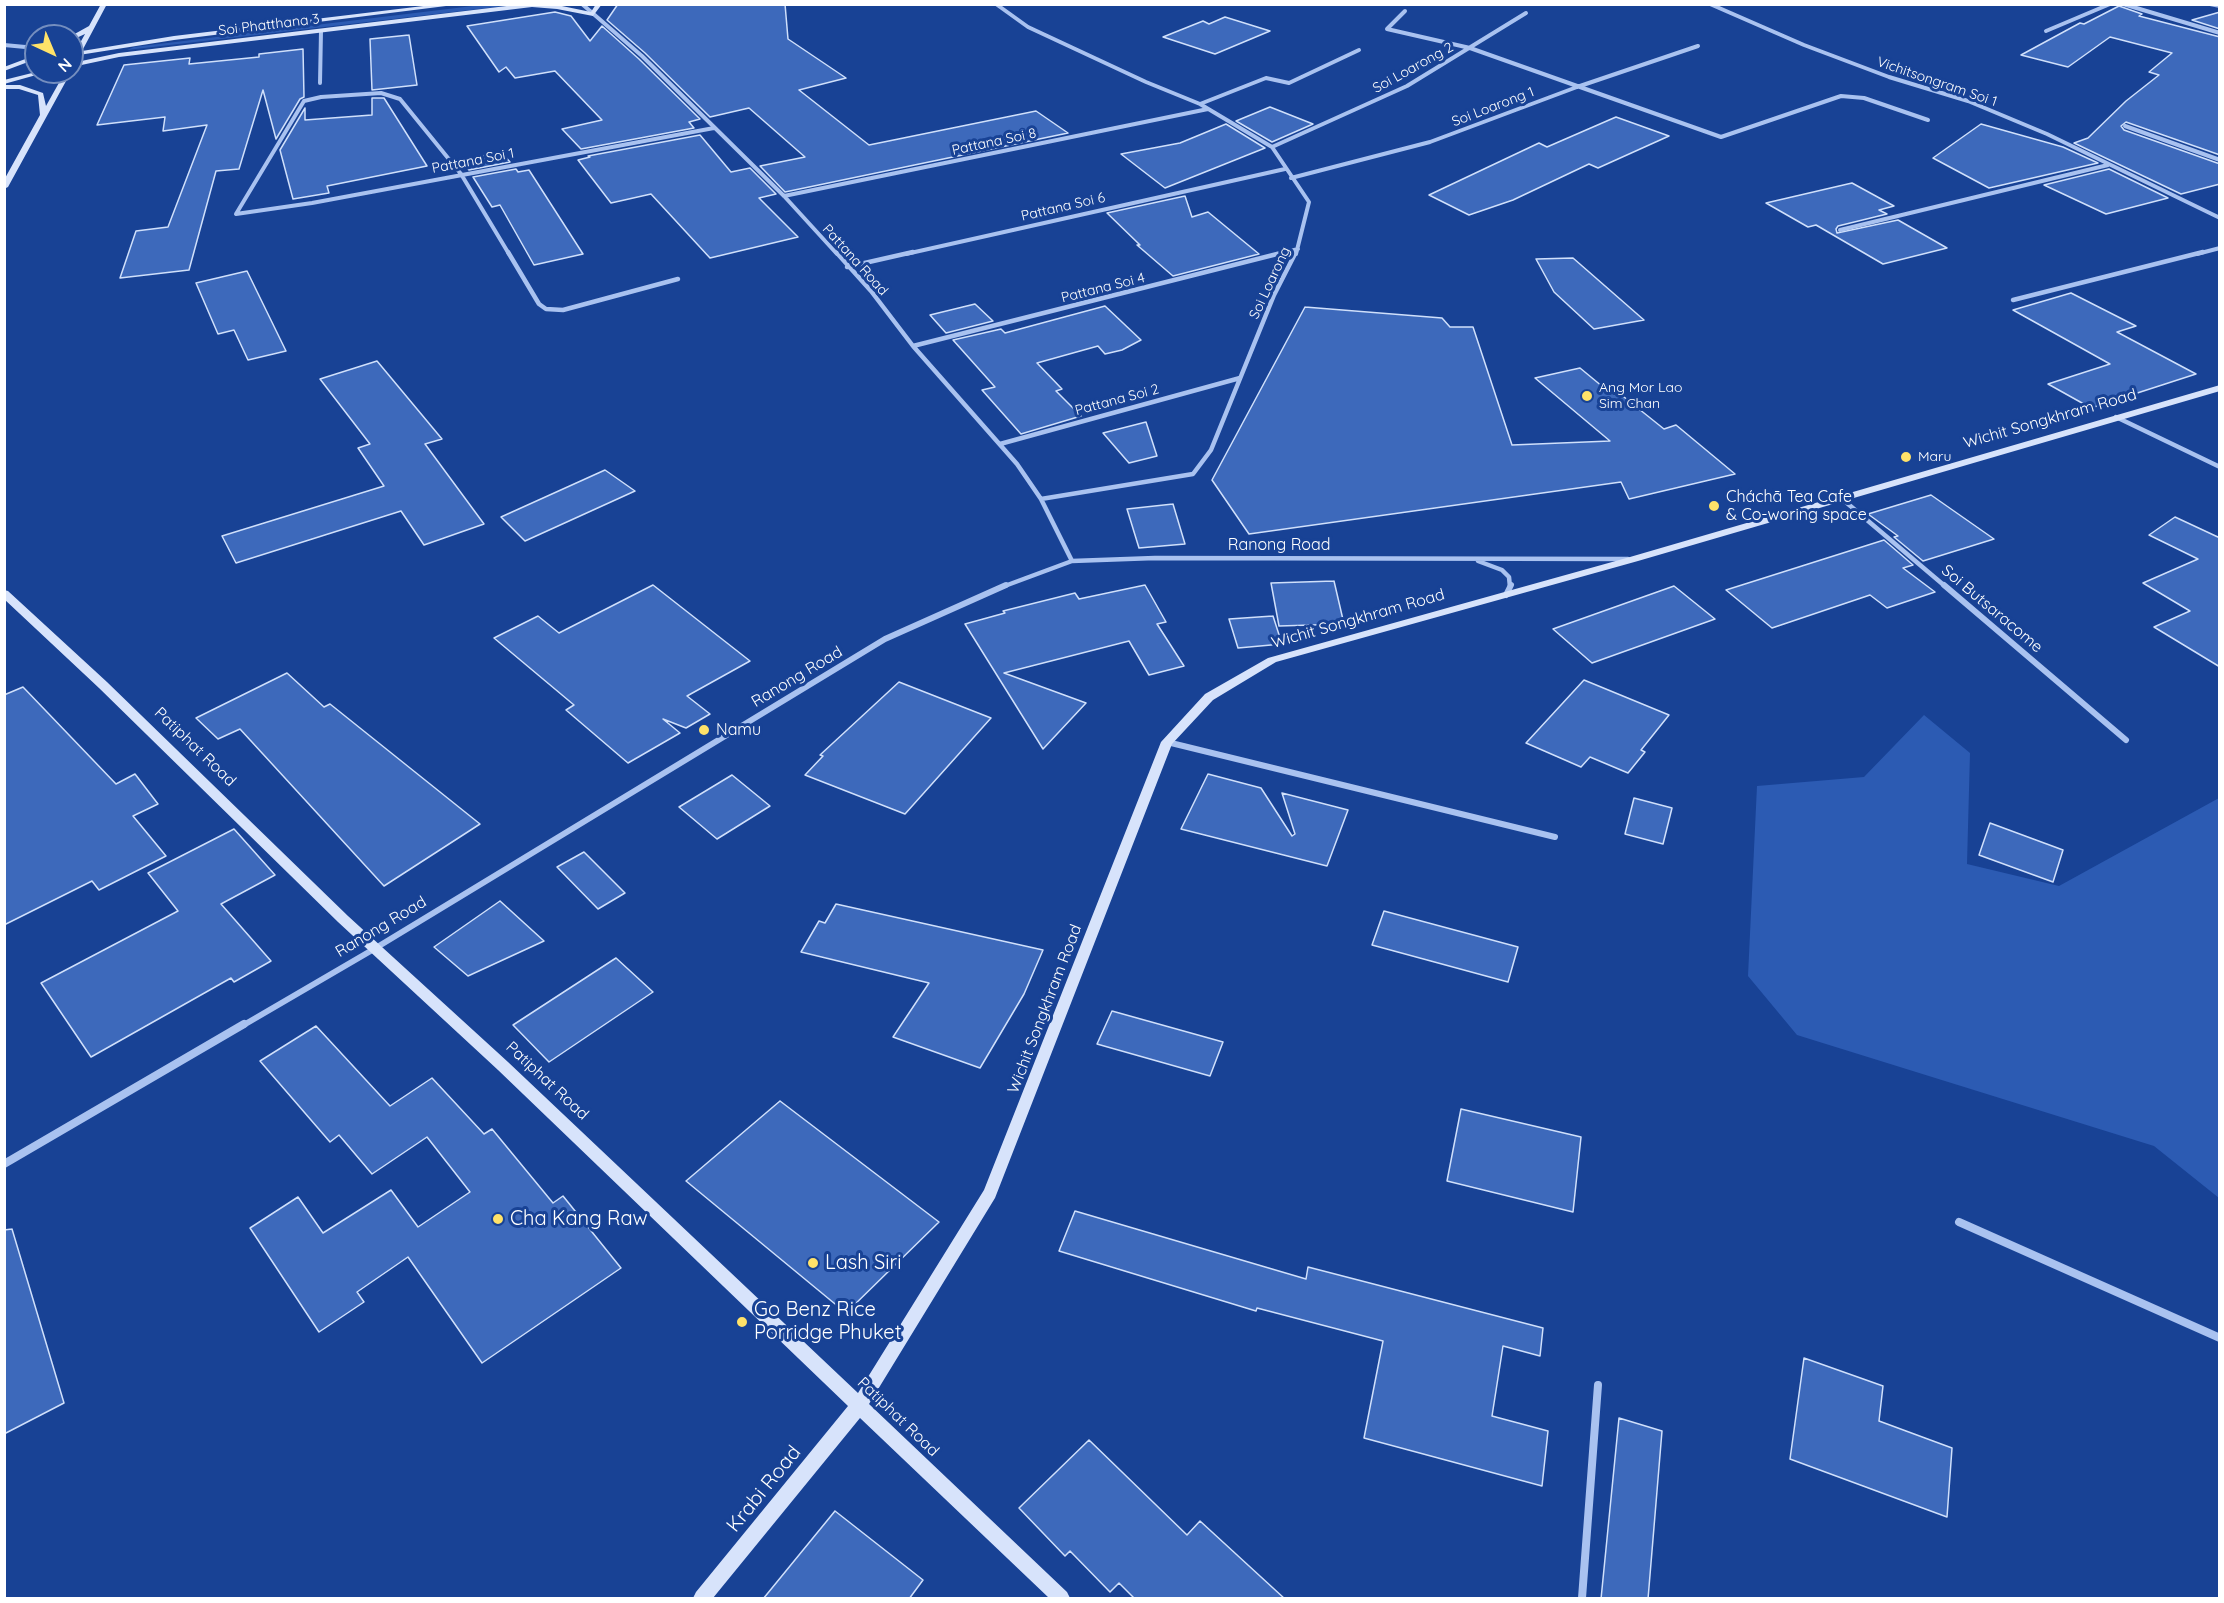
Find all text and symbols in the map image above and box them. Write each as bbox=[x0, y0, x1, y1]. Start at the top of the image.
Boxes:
street label: Soi Phatthana 3 bbox=[218, 10, 320, 40]
north arrow bbox=[24, 24, 84, 84]
street label: Soi Loarong 2 bbox=[1370, 39, 1456, 97]
text: N bbox=[54, 54, 76, 77]
street label: Vichitsongram Soi 1 bbox=[1875, 54, 1999, 110]
street label: Soi Loarong 1 bbox=[1449, 84, 1537, 130]
street label: Pattana Soi 8 bbox=[950, 125, 1038, 159]
street label: Pattana Soi 1 bbox=[430, 145, 516, 177]
street label: Pattana Soi 6 bbox=[1019, 189, 1107, 225]
street label: Pattana Road bbox=[819, 221, 891, 299]
street label: Soi Loarong bbox=[1246, 244, 1294, 322]
street label: Pattana Soi 4 bbox=[1059, 269, 1147, 307]
place label: Ang Mor Lao Sim Chan bbox=[1599, 380, 1682, 412]
street label: Pattana Soi 2 bbox=[1073, 381, 1161, 419]
street label: Wichit Songkhram Road bbox=[1961, 385, 2139, 453]
marker: Ang Mor Lao Sim Chan bbox=[1580, 389, 1594, 403]
place label: Maru bbox=[1918, 449, 1951, 465]
marker: Maru bbox=[1899, 450, 1913, 464]
place label: Cháchā Tea Cafe & Co-woring space bbox=[1726, 487, 1867, 525]
marker: Cháchā Tea Cafe & Co-woring space bbox=[1707, 499, 1721, 513]
street label: Ranong Road bbox=[1228, 535, 1330, 555]
street label: Soi Butsaracome bbox=[1937, 561, 2047, 657]
street label: Wichit Songkhram Road bbox=[1269, 585, 1447, 653]
street label: Ranong Road bbox=[748, 642, 846, 712]
street label: Patiphat Road bbox=[150, 703, 240, 791]
place label: Namu bbox=[716, 720, 761, 740]
marker: Namu bbox=[697, 723, 711, 737]
street label: Ranong Road bbox=[332, 892, 430, 962]
street label: Wichit Songkhram Road bbox=[1004, 922, 1086, 1096]
street label: Patiphat Road bbox=[502, 1038, 592, 1124]
place label: Cha Kang Raw bbox=[510, 1207, 648, 1231]
marker: Cha Kang Raw bbox=[491, 1212, 505, 1226]
place label: Lash Siri bbox=[825, 1251, 901, 1275]
marker: Lash Siri bbox=[806, 1256, 820, 1270]
place label: Go Benz Rice Porridge Phuket bbox=[754, 1298, 901, 1345]
marker: Go Benz Rice Porridge Phuket bbox=[735, 1315, 749, 1329]
street label: Patiphat Road bbox=[853, 1373, 943, 1461]
street label: Krabi Road bbox=[722, 1441, 806, 1537]

